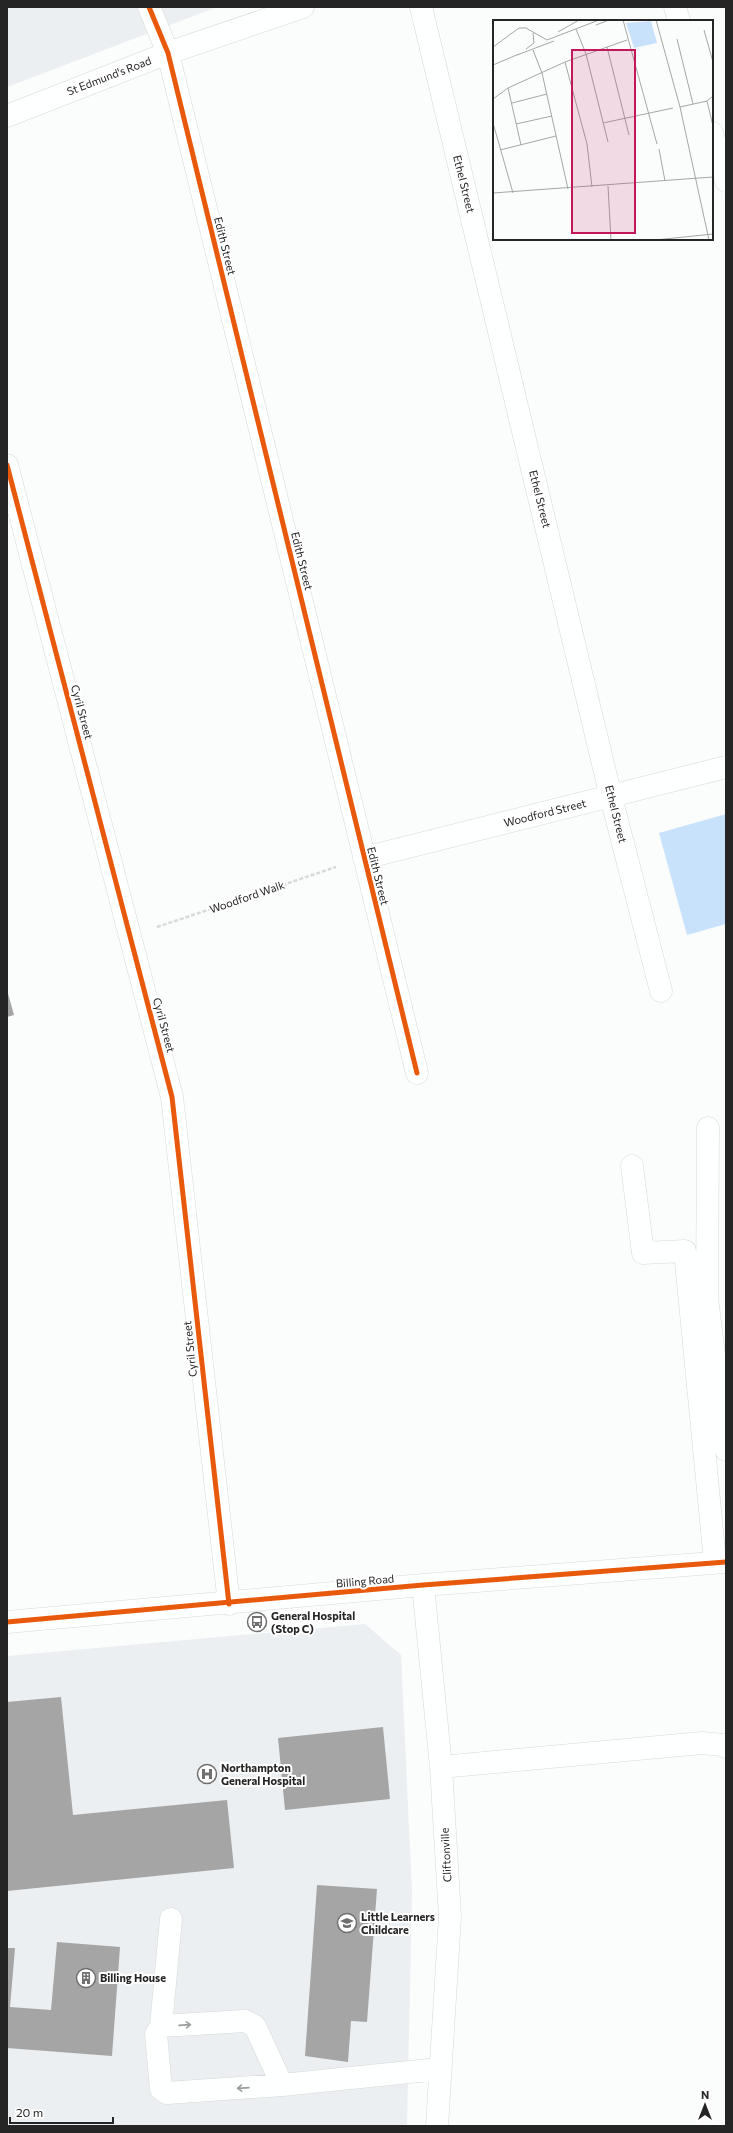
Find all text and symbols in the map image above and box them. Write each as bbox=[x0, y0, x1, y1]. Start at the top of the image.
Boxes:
inset map bbox=[493, 20, 713, 240]
street label: St Edmund's Road bbox=[65, 53, 153, 98]
street label: Ethel Street bbox=[451, 154, 478, 215]
street label: Edith Street bbox=[212, 215, 239, 277]
street label: Ethel Street bbox=[527, 469, 554, 530]
street label: Edith Street bbox=[289, 530, 316, 592]
street label: Cyril Street bbox=[69, 683, 96, 741]
street label: Ethel Street bbox=[603, 784, 630, 845]
street label: Woodford Street bbox=[502, 796, 588, 829]
street label: Edith Street bbox=[365, 845, 392, 907]
street label: Woodford Walk bbox=[208, 878, 286, 915]
street label: Cyril Street bbox=[151, 996, 178, 1054]
street label: Cyril Street bbox=[180, 1320, 199, 1378]
street label: Billing Road bbox=[335, 1571, 395, 1590]
place label: General Hospital (Stop C) bbox=[271, 1609, 355, 1635]
bus stop icon: General Hospital (Stop C) bbox=[246, 1611, 268, 1633]
place label: Northampton General Hospital bbox=[221, 1761, 305, 1787]
hospital icon: Northampton General Hospital bbox=[196, 1763, 218, 1785]
street label: Cliftonville bbox=[438, 1827, 453, 1883]
place label: Little Learners Childcare bbox=[361, 1910, 435, 1936]
school or university icon: Little Learners Childcare bbox=[336, 1912, 358, 1934]
building icon: Billing House bbox=[75, 1967, 97, 1989]
place label: Billing House bbox=[100, 1971, 166, 1984]
one-way arrow bbox=[178, 2021, 191, 2029]
one-way arrow bbox=[237, 2084, 250, 2091]
north arrow bbox=[685, 2085, 725, 2125]
text: N bbox=[701, 2088, 709, 2101]
scale bar bbox=[10, 2099, 113, 2125]
text: 20 m bbox=[16, 2105, 43, 2119]

